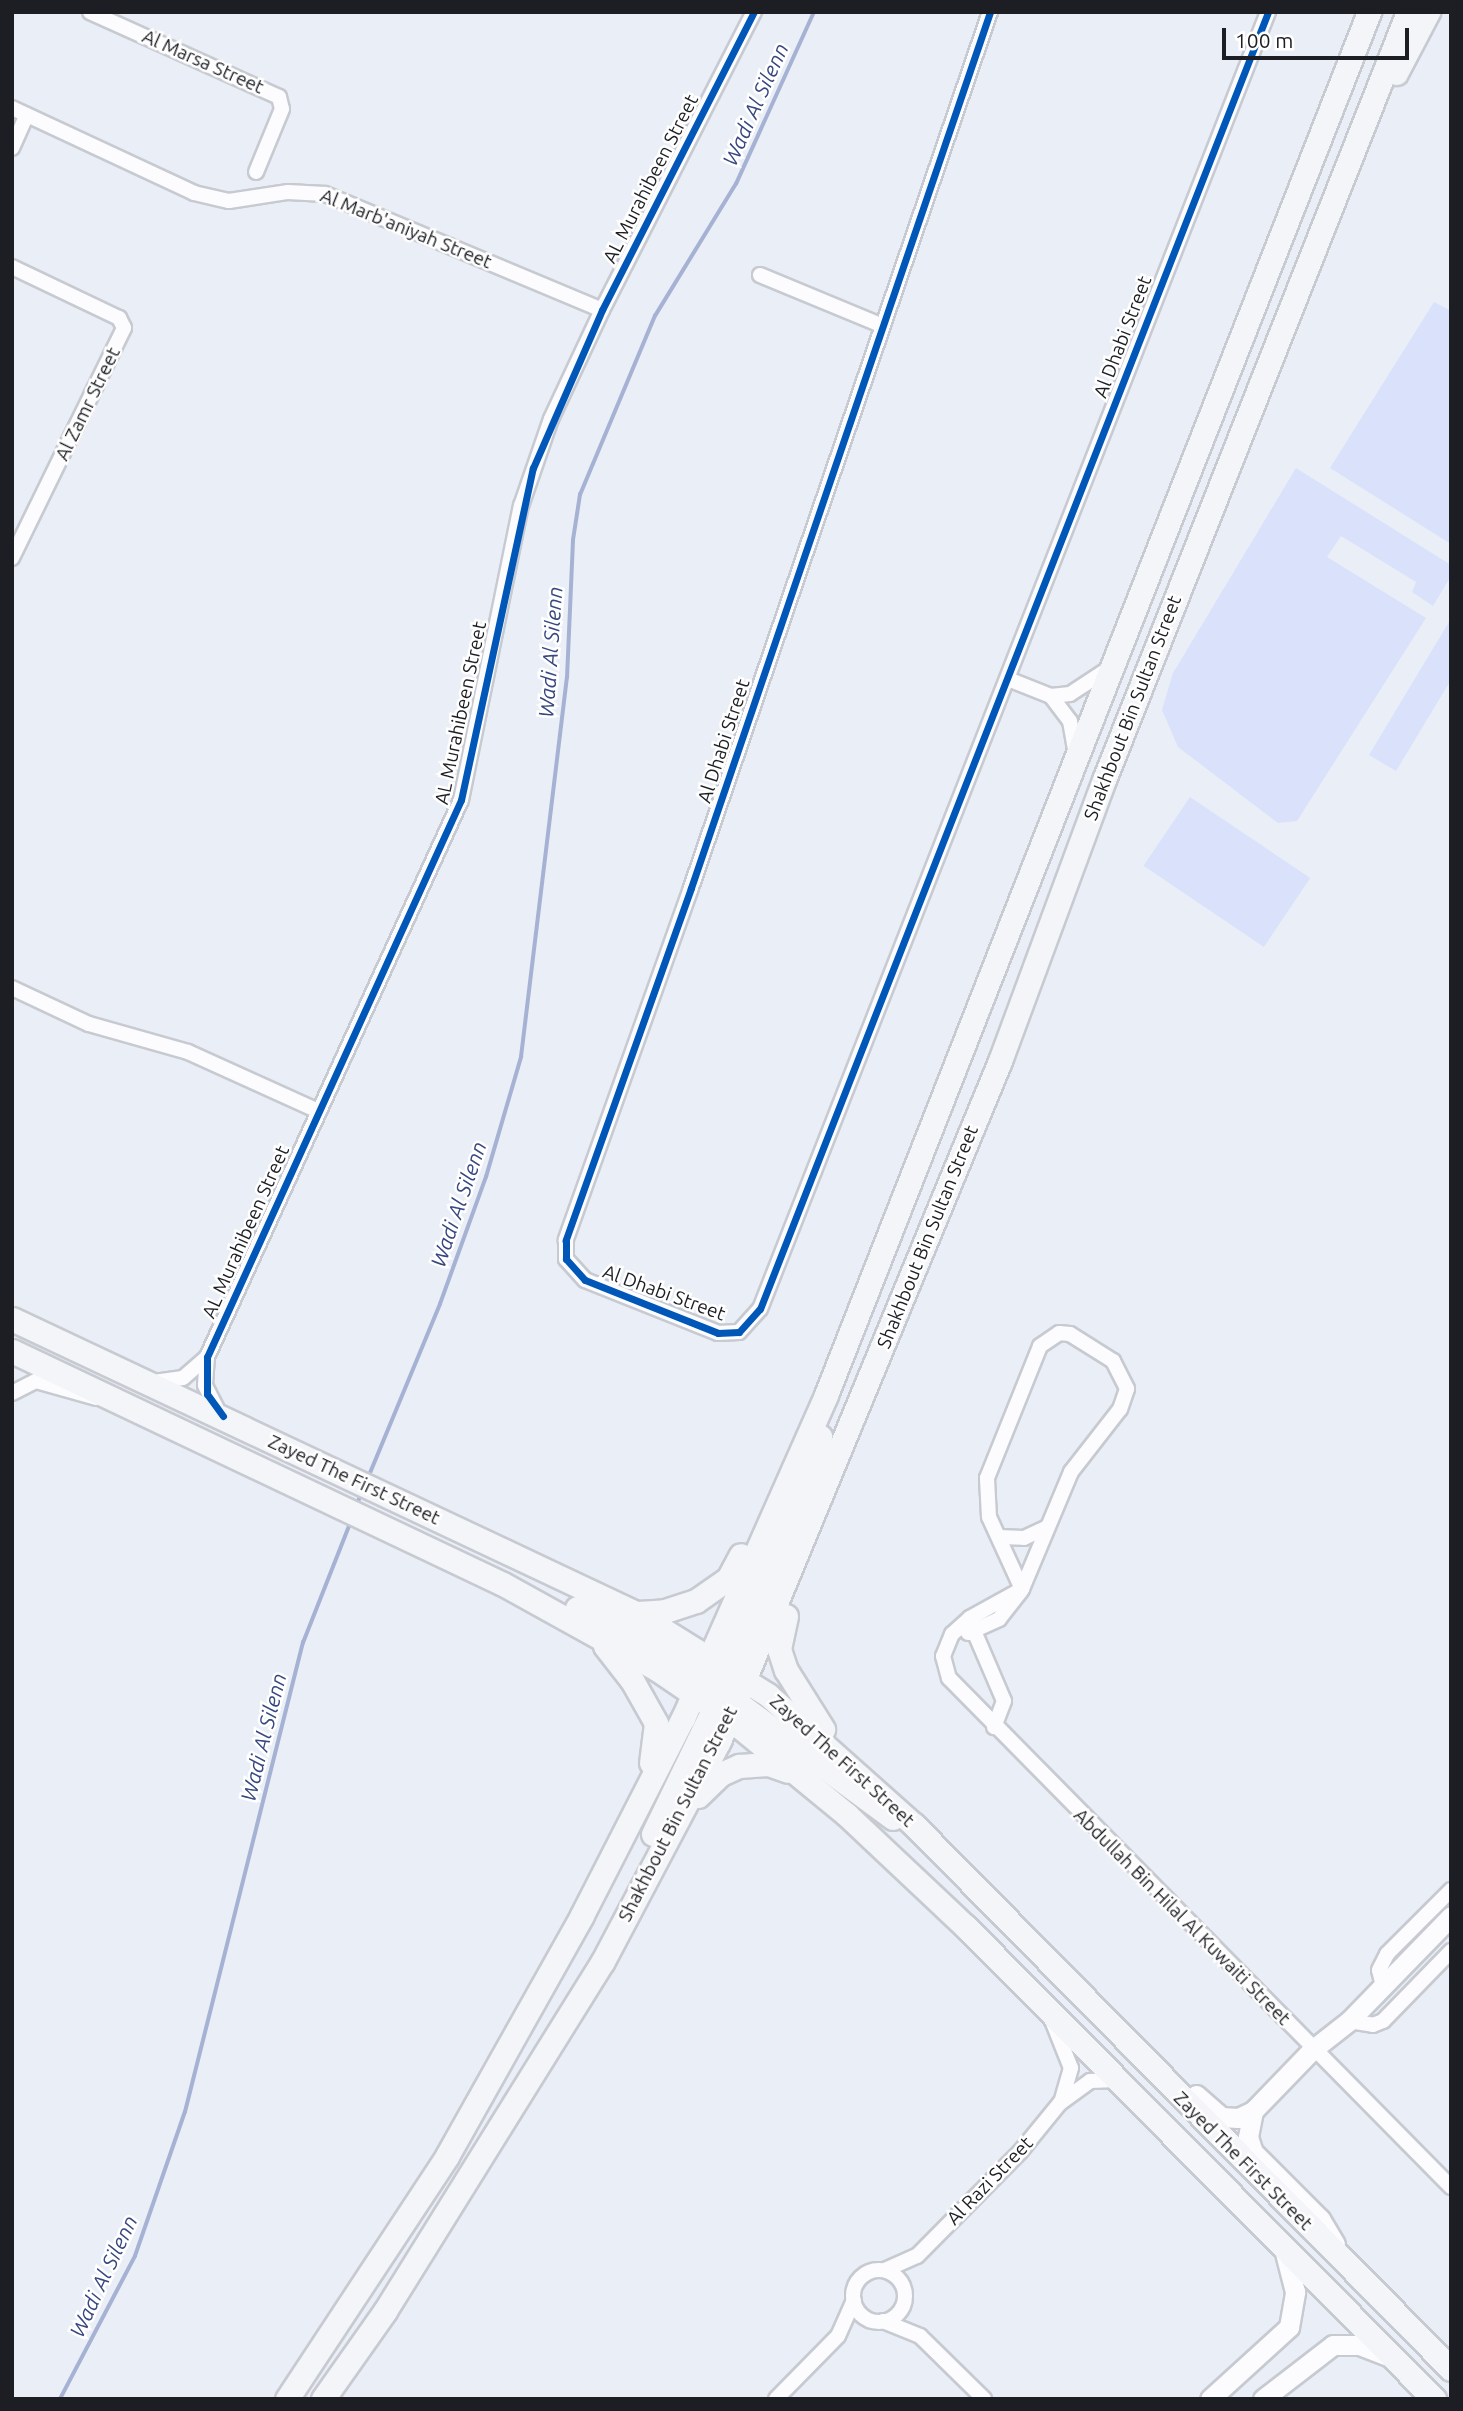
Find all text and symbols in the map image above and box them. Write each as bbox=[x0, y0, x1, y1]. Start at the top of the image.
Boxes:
scale bar bbox=[1225, 14, 1412, 58]
street label: Al Marsa Street bbox=[139, 25, 267, 99]
text: 100 m bbox=[1235, 28, 1293, 52]
water label: Wadi Al Silenn bbox=[717, 39, 793, 169]
street label: AL Murahibeen Street bbox=[599, 91, 703, 267]
street label: Al Marb'aniyah Street bbox=[317, 184, 495, 274]
street label: Al Dhabi Street bbox=[1089, 273, 1157, 401]
street label: Al Zamr Street bbox=[51, 344, 125, 464]
water label: Wadi Al Silenn bbox=[533, 586, 567, 718]
street label: Shakhbout Bin Sultan Street bbox=[1080, 592, 1186, 824]
street label: AL Murahibeen Street bbox=[430, 619, 492, 807]
street label: Al Dhabi Street bbox=[693, 676, 755, 806]
street label: Shakhbout Bin Sultan Street bbox=[873, 1122, 983, 1352]
water label: Wadi Al Silenn bbox=[425, 1138, 491, 1270]
street label: AL Murahibeen Street bbox=[198, 1142, 294, 1322]
street label: Al Dhabi Street bbox=[600, 1260, 728, 1326]
street label: Zayed The First Street bbox=[265, 1430, 443, 1530]
water label: Wadi Al Silenn bbox=[235, 1670, 291, 1804]
street label: Zayed The First Street bbox=[765, 1690, 919, 1832]
street label: Shakhbout Bin Sultan Street bbox=[614, 1702, 742, 1926]
street label: Abdullah Bin Hilal Al Kuwaiti Street bbox=[1069, 1804, 1295, 2030]
street label: Zayed The First Street bbox=[1169, 2087, 1317, 2235]
street label: Al Razi Street bbox=[942, 2132, 1038, 2230]
water label: Wadi Al Silenn bbox=[64, 2211, 142, 2341]

